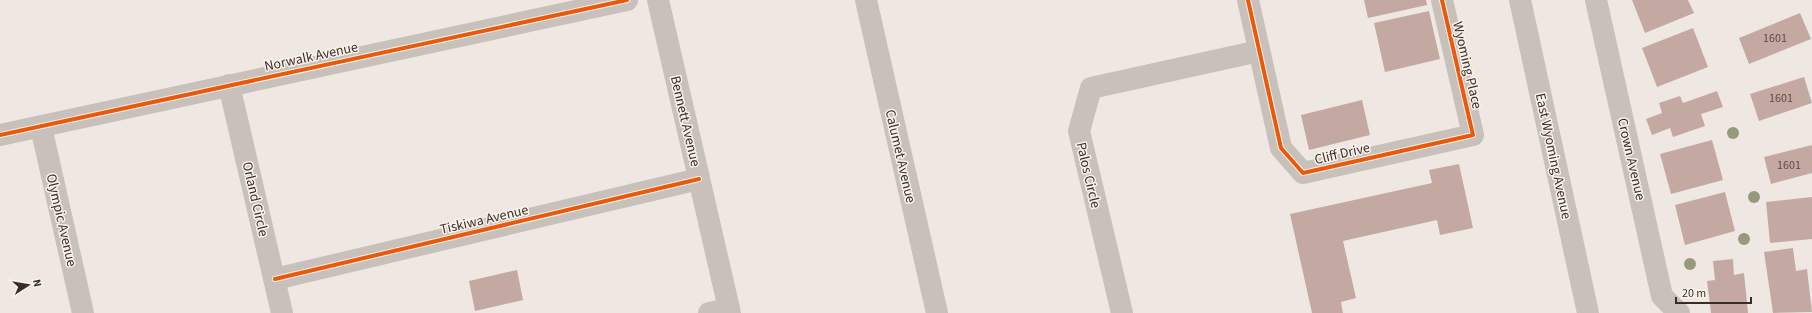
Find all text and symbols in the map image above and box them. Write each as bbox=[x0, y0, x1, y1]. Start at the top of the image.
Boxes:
street label: Wyoming Place bbox=[1447, 20, 1487, 111]
house number: 1601 bbox=[1763, 30, 1787, 47]
street label: Norwalk Avenue bbox=[263, 37, 360, 77]
street label: Bennett Avenue bbox=[665, 74, 705, 169]
house number: 1601 bbox=[1769, 90, 1793, 107]
street label: East Wyoming Avenue bbox=[1530, 91, 1576, 221]
street label: Calumet Avenue bbox=[880, 108, 921, 205]
street label: Crown Avenue bbox=[1612, 116, 1650, 202]
street label: Cliff Drive bbox=[1313, 138, 1372, 170]
street label: Palos Circle bbox=[1071, 140, 1105, 210]
house number: 1601 bbox=[1777, 157, 1801, 174]
street label: Orland Circle bbox=[237, 160, 273, 239]
street label: Olympic Avenue bbox=[41, 172, 81, 269]
street label: Tiskiwa Avenue bbox=[438, 200, 530, 240]
north arrow bbox=[8, 265, 48, 305]
text: N bbox=[29, 278, 45, 288]
scale bar bbox=[1676, 279, 1751, 305]
text: 20 m bbox=[1682, 285, 1706, 302]

